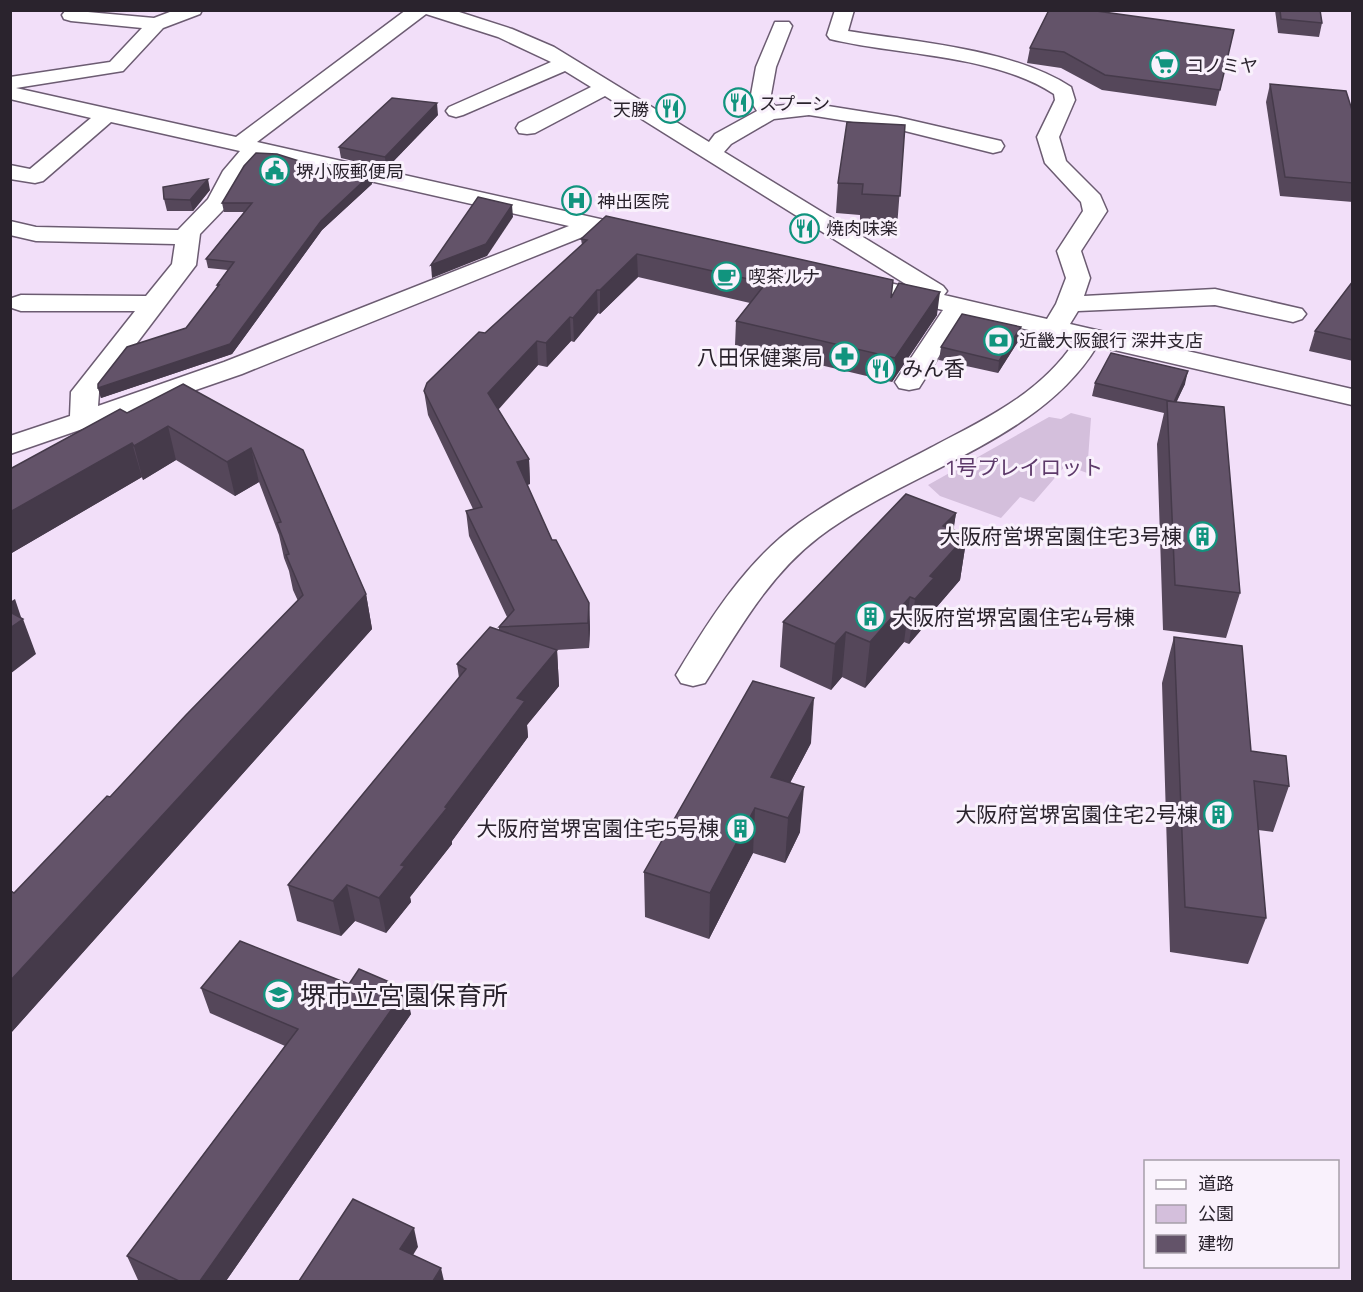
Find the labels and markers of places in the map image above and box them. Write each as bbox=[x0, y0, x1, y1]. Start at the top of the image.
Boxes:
supermarket icon: コノミヤ bbox=[1149, 49, 1181, 81]
place label: コノミヤ bbox=[1186, 52, 1258, 79]
restaurant icon: スプーン bbox=[722, 87, 754, 119]
place label: スプーン bbox=[759, 90, 830, 117]
restaurant icon: 天勝 bbox=[654, 93, 686, 125]
place label: 天勝 bbox=[613, 96, 649, 123]
public building icon: 堺小阪郵便局 bbox=[259, 155, 291, 187]
place label: 堺小阪郵便局 bbox=[296, 158, 404, 185]
hospital icon: 神出医院 bbox=[560, 185, 592, 217]
place label: 神出医院 bbox=[597, 188, 669, 215]
restaurant icon: 焼肉味楽 bbox=[789, 212, 821, 244]
place label: 焼肉味楽 bbox=[826, 215, 898, 242]
cafe icon: 喫茶ルナ bbox=[711, 260, 743, 292]
place label: 喫茶ルナ bbox=[748, 263, 820, 290]
bank icon: 近畿大阪銀行 深井支店 bbox=[982, 324, 1014, 356]
place label: 近畿大阪銀行 深井支店 bbox=[1019, 327, 1203, 354]
place label: 八田保健薬局 bbox=[697, 341, 823, 373]
pharmacy icon: 八田保健薬局 bbox=[828, 341, 860, 373]
restaurant icon: みん香 bbox=[865, 352, 897, 384]
place label: みん香 bbox=[902, 352, 965, 384]
place label: 大阪府営堺宮園住宅3号棟 bbox=[939, 520, 1182, 552]
building icon: 大阪府営堺宮園住宅3号棟 bbox=[1187, 520, 1219, 552]
building icon: 大阪府営堺宮園住宅4号棟 bbox=[855, 601, 887, 633]
place label: 大阪府営堺宮園住宅4号棟 bbox=[892, 601, 1135, 633]
place label: 大阪府営堺宮園住宅2号棟 bbox=[955, 798, 1198, 830]
building icon: 大阪府営堺宮園住宅2号棟 bbox=[1203, 798, 1235, 830]
place label: 大阪府営堺宮園住宅5号棟 bbox=[476, 812, 719, 844]
building icon: 大阪府営堺宮園住宅5号棟 bbox=[724, 812, 756, 844]
place label: 堺市立宮園保育所 bbox=[300, 976, 508, 1015]
school or university icon: 堺市立宮園保育所 bbox=[263, 979, 295, 1011]

